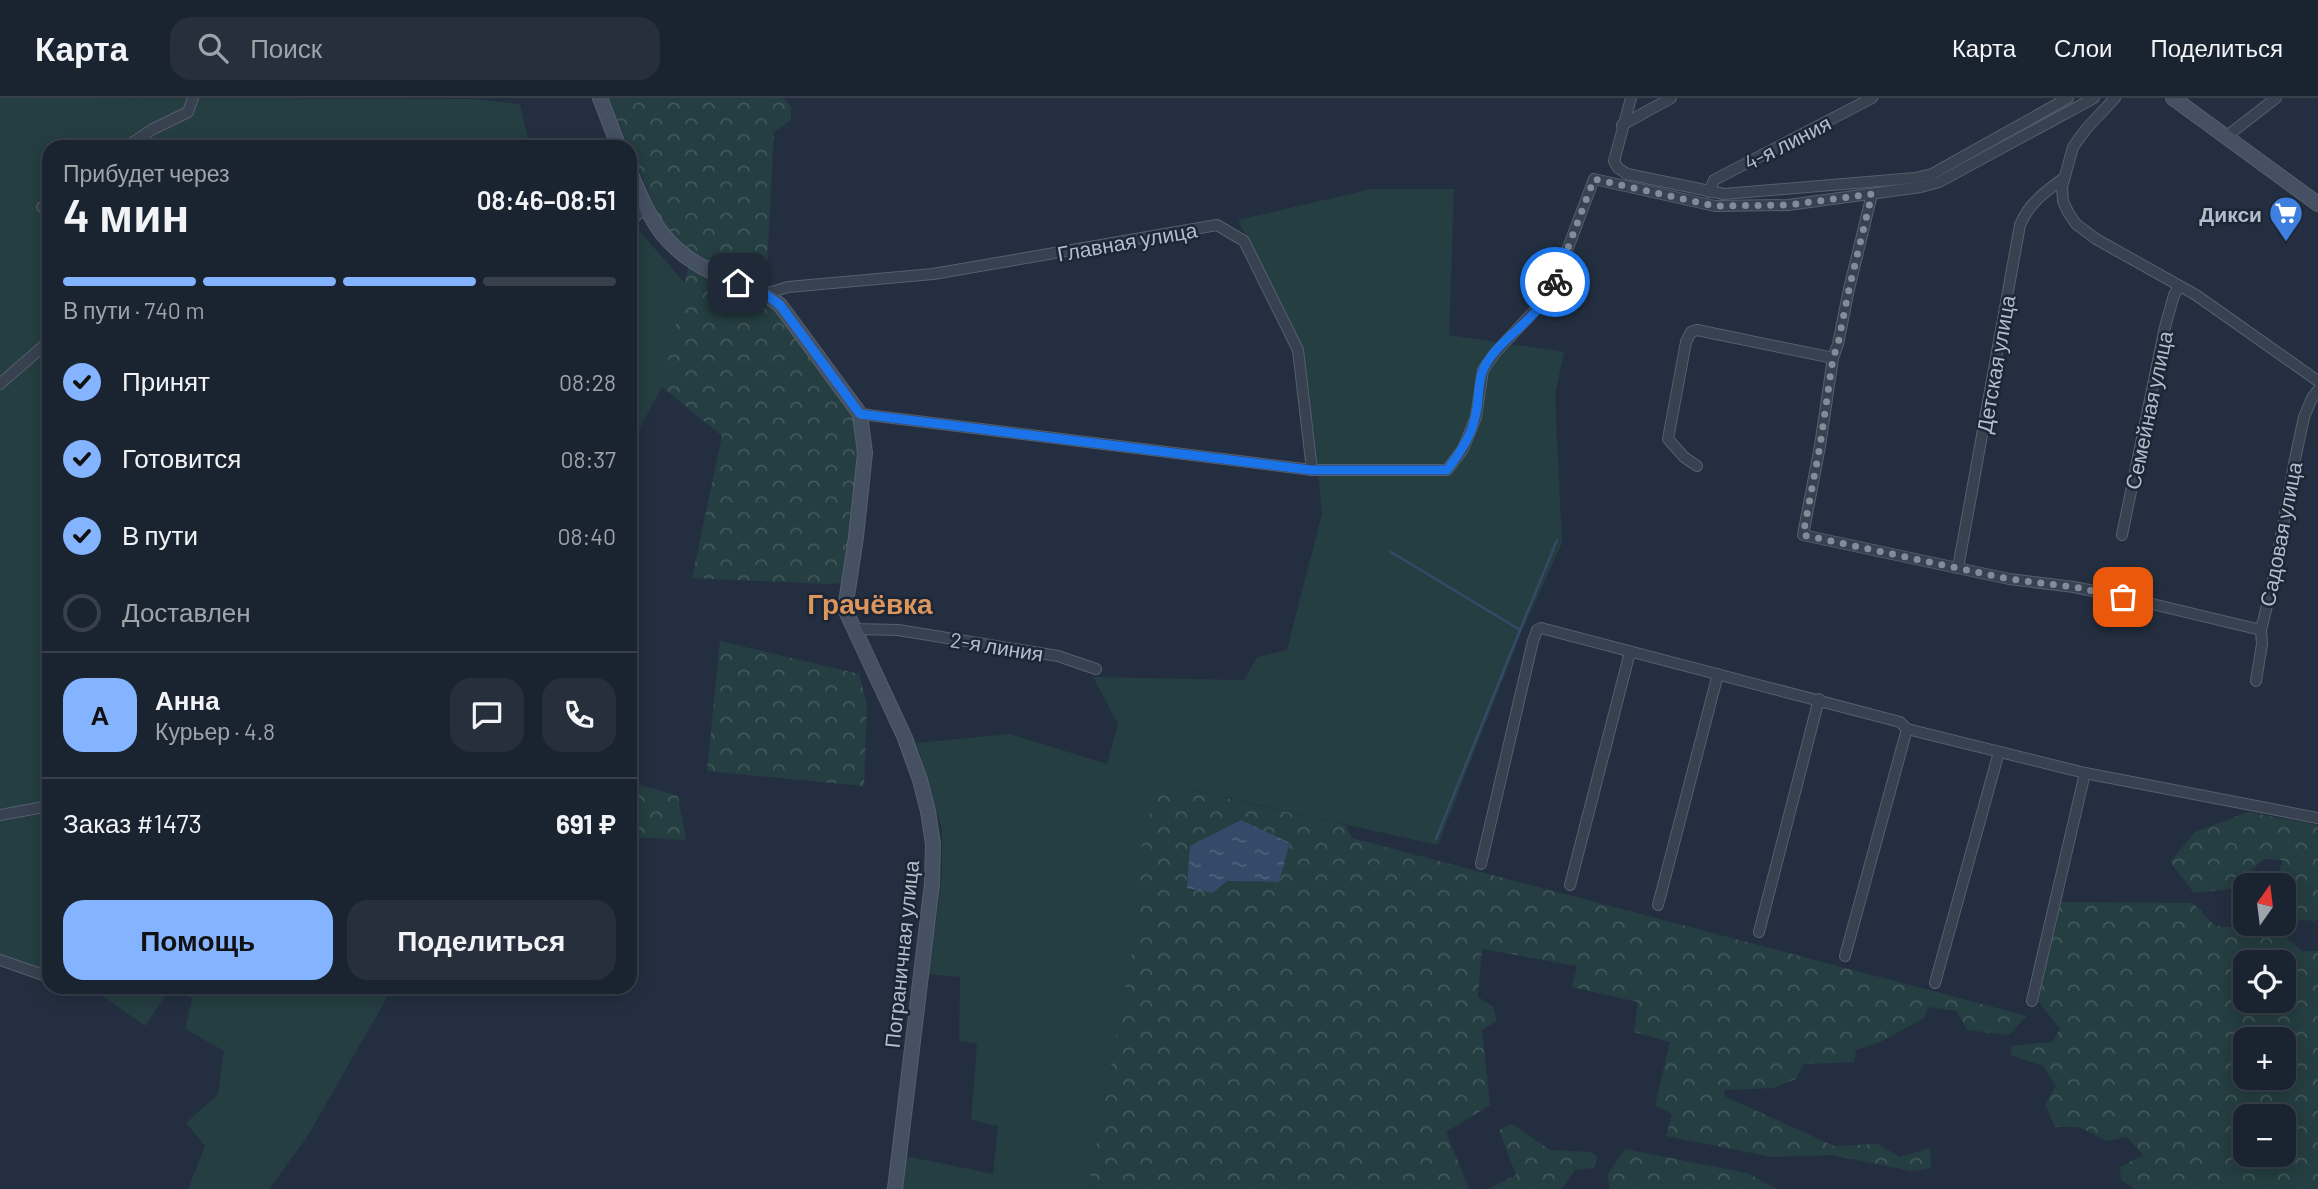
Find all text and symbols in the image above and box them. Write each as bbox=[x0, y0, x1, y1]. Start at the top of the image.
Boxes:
search box bbox=[170, 17, 660, 80]
text: Карта bbox=[35, 28, 128, 68]
icon: search bbox=[194, 29, 232, 67]
text: Поиск bbox=[250, 32, 322, 63]
text: Карта bbox=[1952, 33, 2016, 62]
text: Слои bbox=[2054, 33, 2112, 62]
text: Поделиться bbox=[2150, 33, 2283, 62]
street label: 4-я линия bbox=[1739, 110, 1835, 174]
text: Прибудет через bbox=[63, 159, 230, 187]
text: 08:46–08:51 bbox=[477, 184, 616, 215]
text: 4 мин bbox=[63, 186, 189, 241]
supermarket icon: Дикси bbox=[2267, 194, 2305, 243]
place label: Дикси bbox=[2199, 201, 2262, 226]
street label: Главная улица bbox=[1055, 216, 1199, 266]
courier bbox=[1520, 247, 1590, 317]
pin bbox=[708, 253, 768, 313]
icon: bike bbox=[1536, 263, 1574, 301]
icon: home bbox=[719, 264, 757, 302]
street label: Детская улица bbox=[1971, 293, 2019, 435]
text: В пути · 740 m bbox=[63, 296, 204, 324]
street label: Семейная улица bbox=[2119, 328, 2177, 491]
icon: check bbox=[63, 363, 101, 401]
text: Принят bbox=[122, 365, 210, 396]
text: 08:28 bbox=[559, 368, 616, 396]
icon: check bbox=[63, 440, 101, 478]
text: Готовится bbox=[122, 442, 241, 473]
text: 08:37 bbox=[561, 445, 616, 473]
street label: Садовая улица bbox=[2254, 459, 2306, 608]
icon: check bbox=[63, 517, 101, 555]
text: В пути bbox=[122, 519, 198, 550]
text: 08:40 bbox=[558, 522, 616, 550]
pin bbox=[2093, 567, 2153, 627]
icon: bag bbox=[2104, 578, 2142, 616]
district label: Грачёвка bbox=[807, 586, 933, 620]
text: Доставлен bbox=[122, 596, 251, 627]
street label: 2-я линия bbox=[949, 626, 1045, 666]
button: chat bbox=[450, 678, 524, 752]
button: phone bbox=[542, 678, 616, 752]
text: Анна bbox=[155, 684, 220, 715]
text: А bbox=[91, 699, 109, 730]
text: Курьер · 4.8 bbox=[155, 717, 275, 745]
text: Заказ #1473 bbox=[63, 807, 202, 838]
text: 691 ₽ bbox=[556, 808, 616, 839]
street label: Пограничная улица bbox=[879, 859, 923, 1049]
north arrow bbox=[2233, 873, 2296, 936]
map controls bbox=[2233, 873, 2296, 1167]
button: Помощь bbox=[63, 900, 333, 980]
button: Поделиться bbox=[347, 900, 616, 980]
button: locate bbox=[2233, 950, 2296, 1013]
button: + bbox=[2233, 1027, 2296, 1090]
button: − bbox=[2233, 1104, 2296, 1167]

